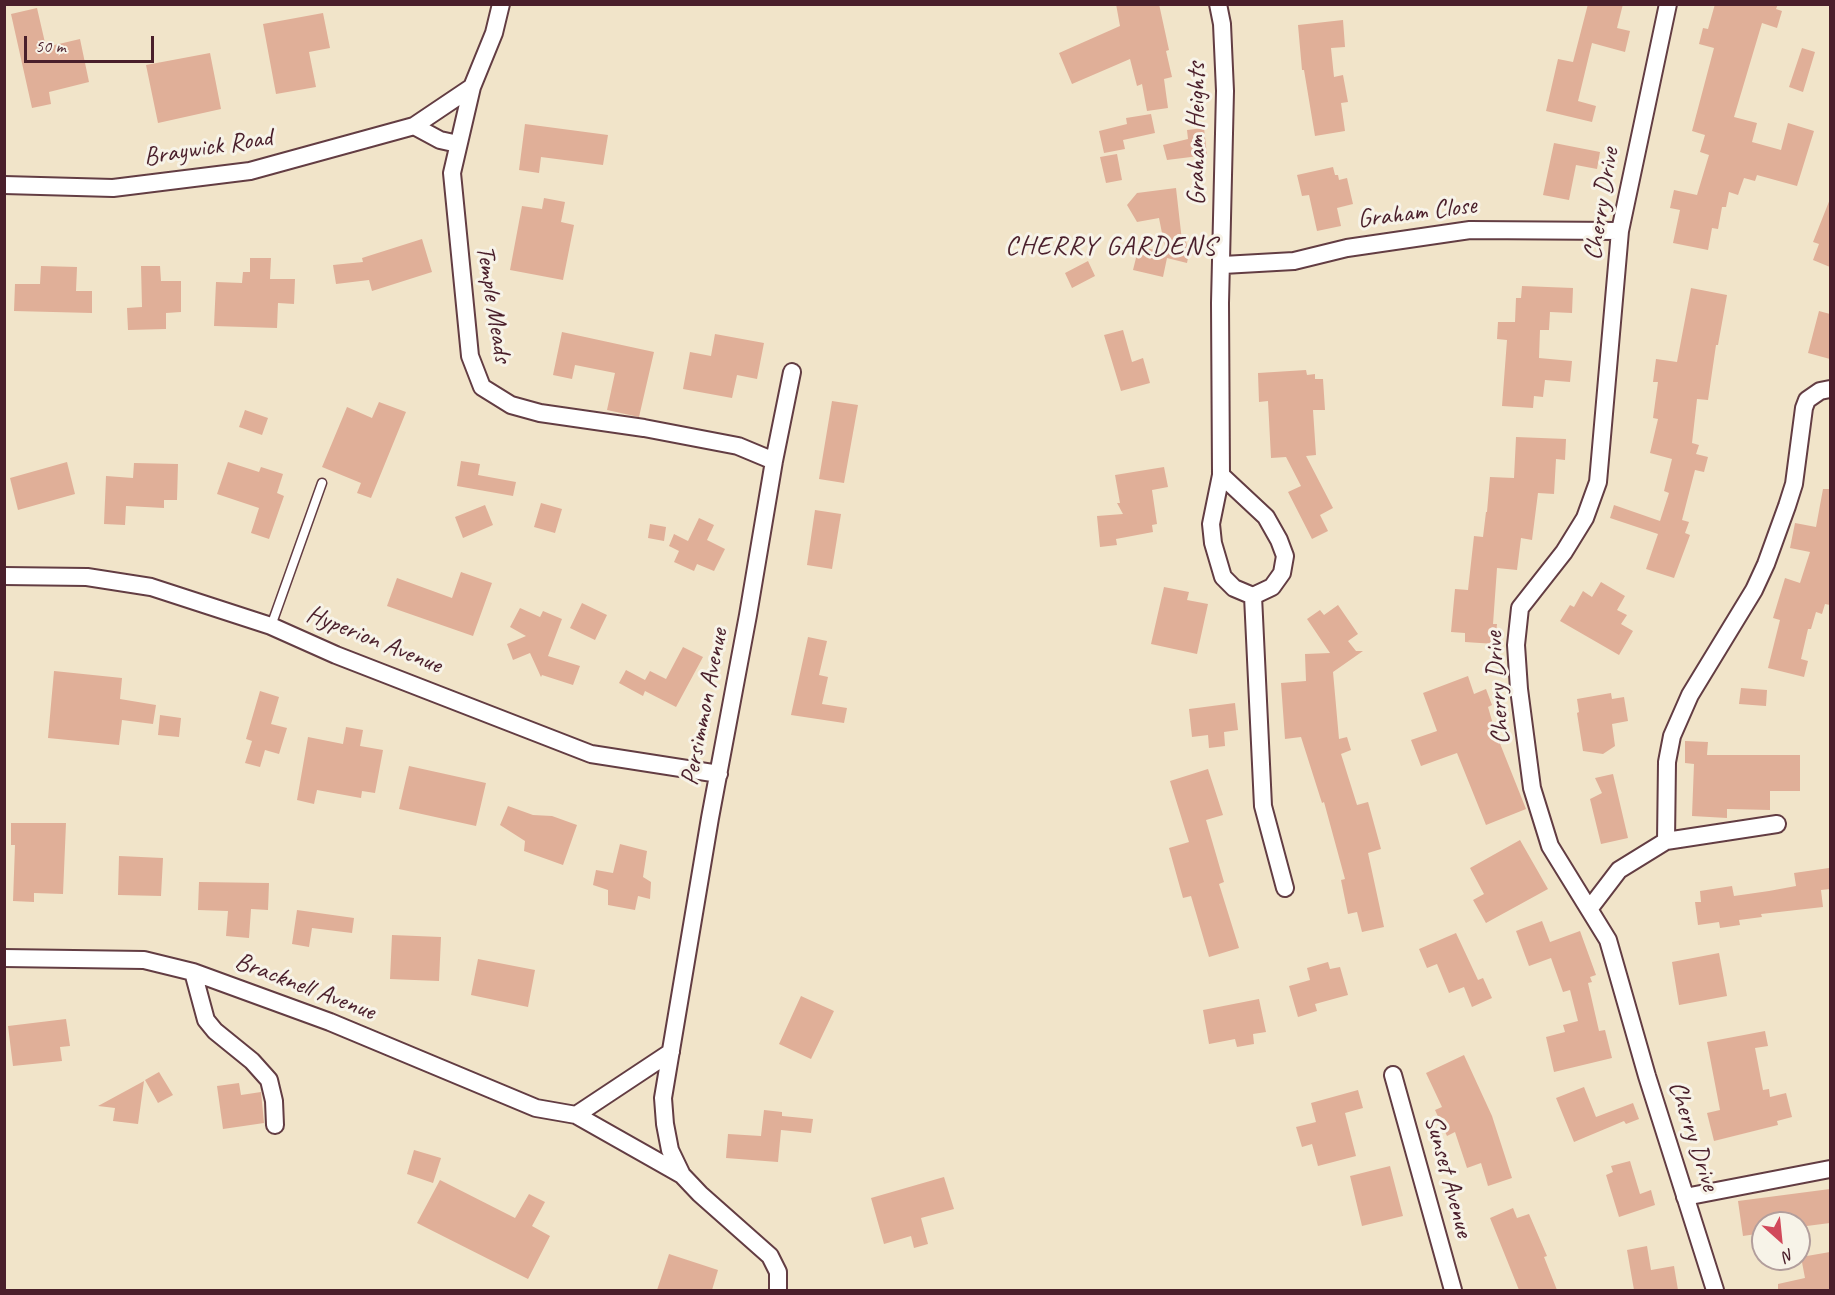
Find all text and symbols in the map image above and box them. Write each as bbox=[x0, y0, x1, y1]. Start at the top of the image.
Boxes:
scale bar bbox=[27, 24, 158, 62]
text: 50 m bbox=[35, 35, 66, 57]
street label: Graham Heights bbox=[1181, 63, 1213, 205]
street label: Braywick Road bbox=[141, 122, 275, 174]
street label: Cherry Drive bbox=[1578, 146, 1626, 262]
street label: Graham Close bbox=[1356, 190, 1478, 236]
district label: CHERRY GARDENS bbox=[1006, 231, 1216, 263]
street label: Temple Meads bbox=[468, 243, 518, 365]
street label: Hyperion Avenue bbox=[302, 599, 446, 681]
street label: Persimmon Avenue bbox=[675, 626, 735, 788]
street label: Cherry Drive bbox=[1478, 630, 1518, 746]
street label: Bracknell Avenue bbox=[230, 946, 380, 1028]
street label: Cherry Drive bbox=[1661, 1077, 1725, 1195]
street label: Sunset Avenue bbox=[1417, 1111, 1479, 1241]
north arrow bbox=[1751, 1211, 1811, 1271]
text: N bbox=[1779, 1244, 1797, 1266]

